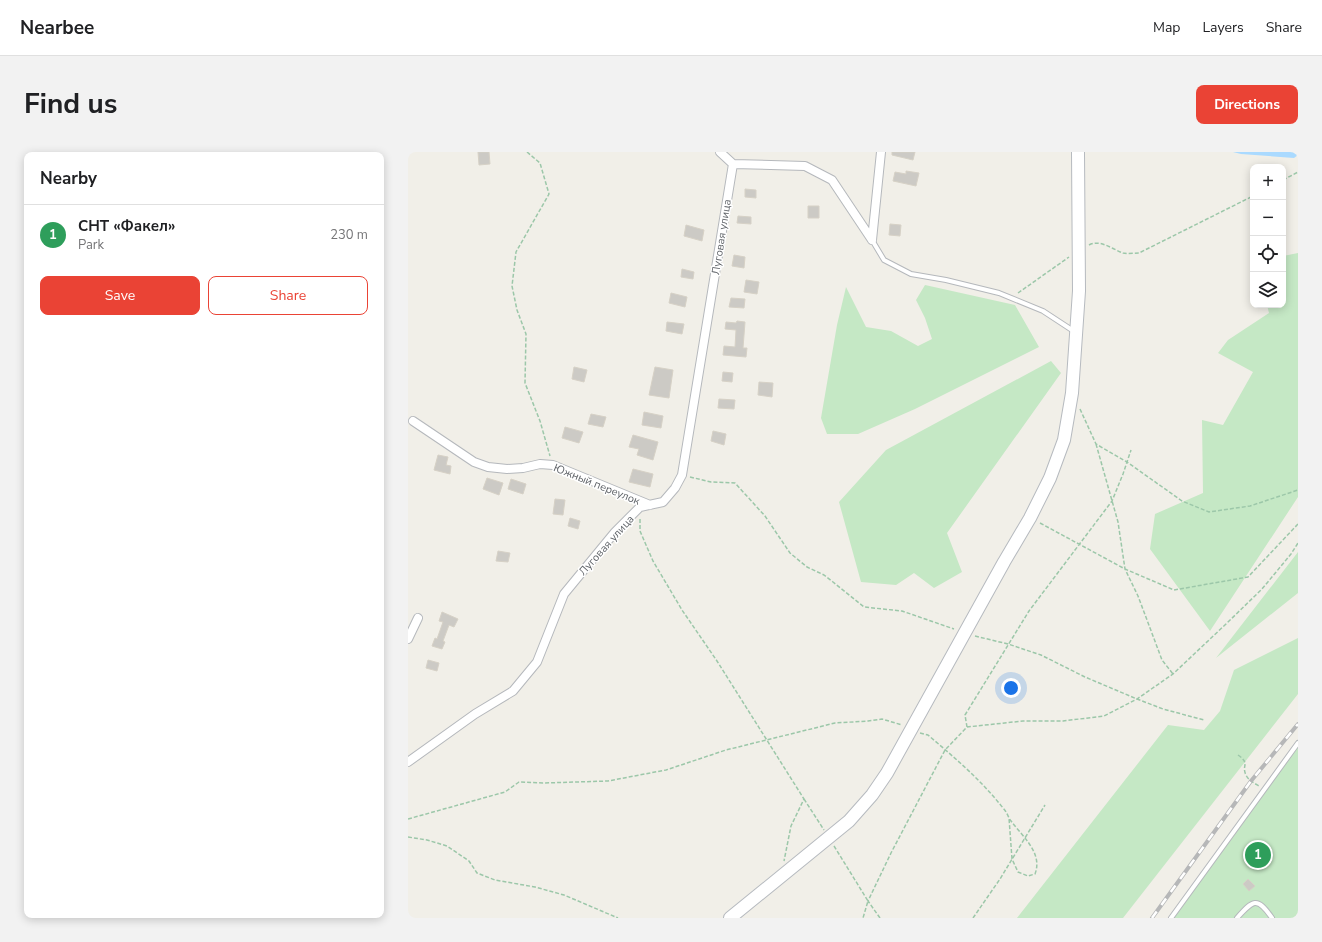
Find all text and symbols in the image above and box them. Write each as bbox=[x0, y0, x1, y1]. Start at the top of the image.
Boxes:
text: Nearbee bbox=[20, 15, 94, 41]
text: Map bbox=[1153, 18, 1180, 37]
text: Layers bbox=[1202, 18, 1244, 37]
text: Share bbox=[1266, 18, 1302, 37]
text: Find us bbox=[24, 85, 118, 123]
button: Directions bbox=[1196, 85, 1298, 124]
map controls bbox=[1250, 164, 1286, 308]
button: + bbox=[1250, 164, 1286, 200]
text: Nearby bbox=[40, 167, 97, 190]
street label: Луговая улица bbox=[708, 198, 735, 276]
button: − bbox=[1250, 200, 1286, 236]
text: СНТ «Факел» bbox=[78, 216, 175, 236]
text: 1 bbox=[49, 226, 57, 244]
text: 230 m bbox=[330, 226, 368, 244]
text: Park bbox=[78, 236, 104, 254]
button: locate bbox=[1250, 236, 1286, 272]
button: layers bbox=[1250, 272, 1286, 308]
button: Save bbox=[40, 276, 200, 315]
button: Share bbox=[208, 276, 368, 315]
street label: Южный переулок bbox=[551, 460, 643, 509]
street label: Луговая улица bbox=[575, 512, 638, 579]
your location bbox=[1001, 678, 1021, 698]
pin: 1 bbox=[1245, 840, 1271, 870]

